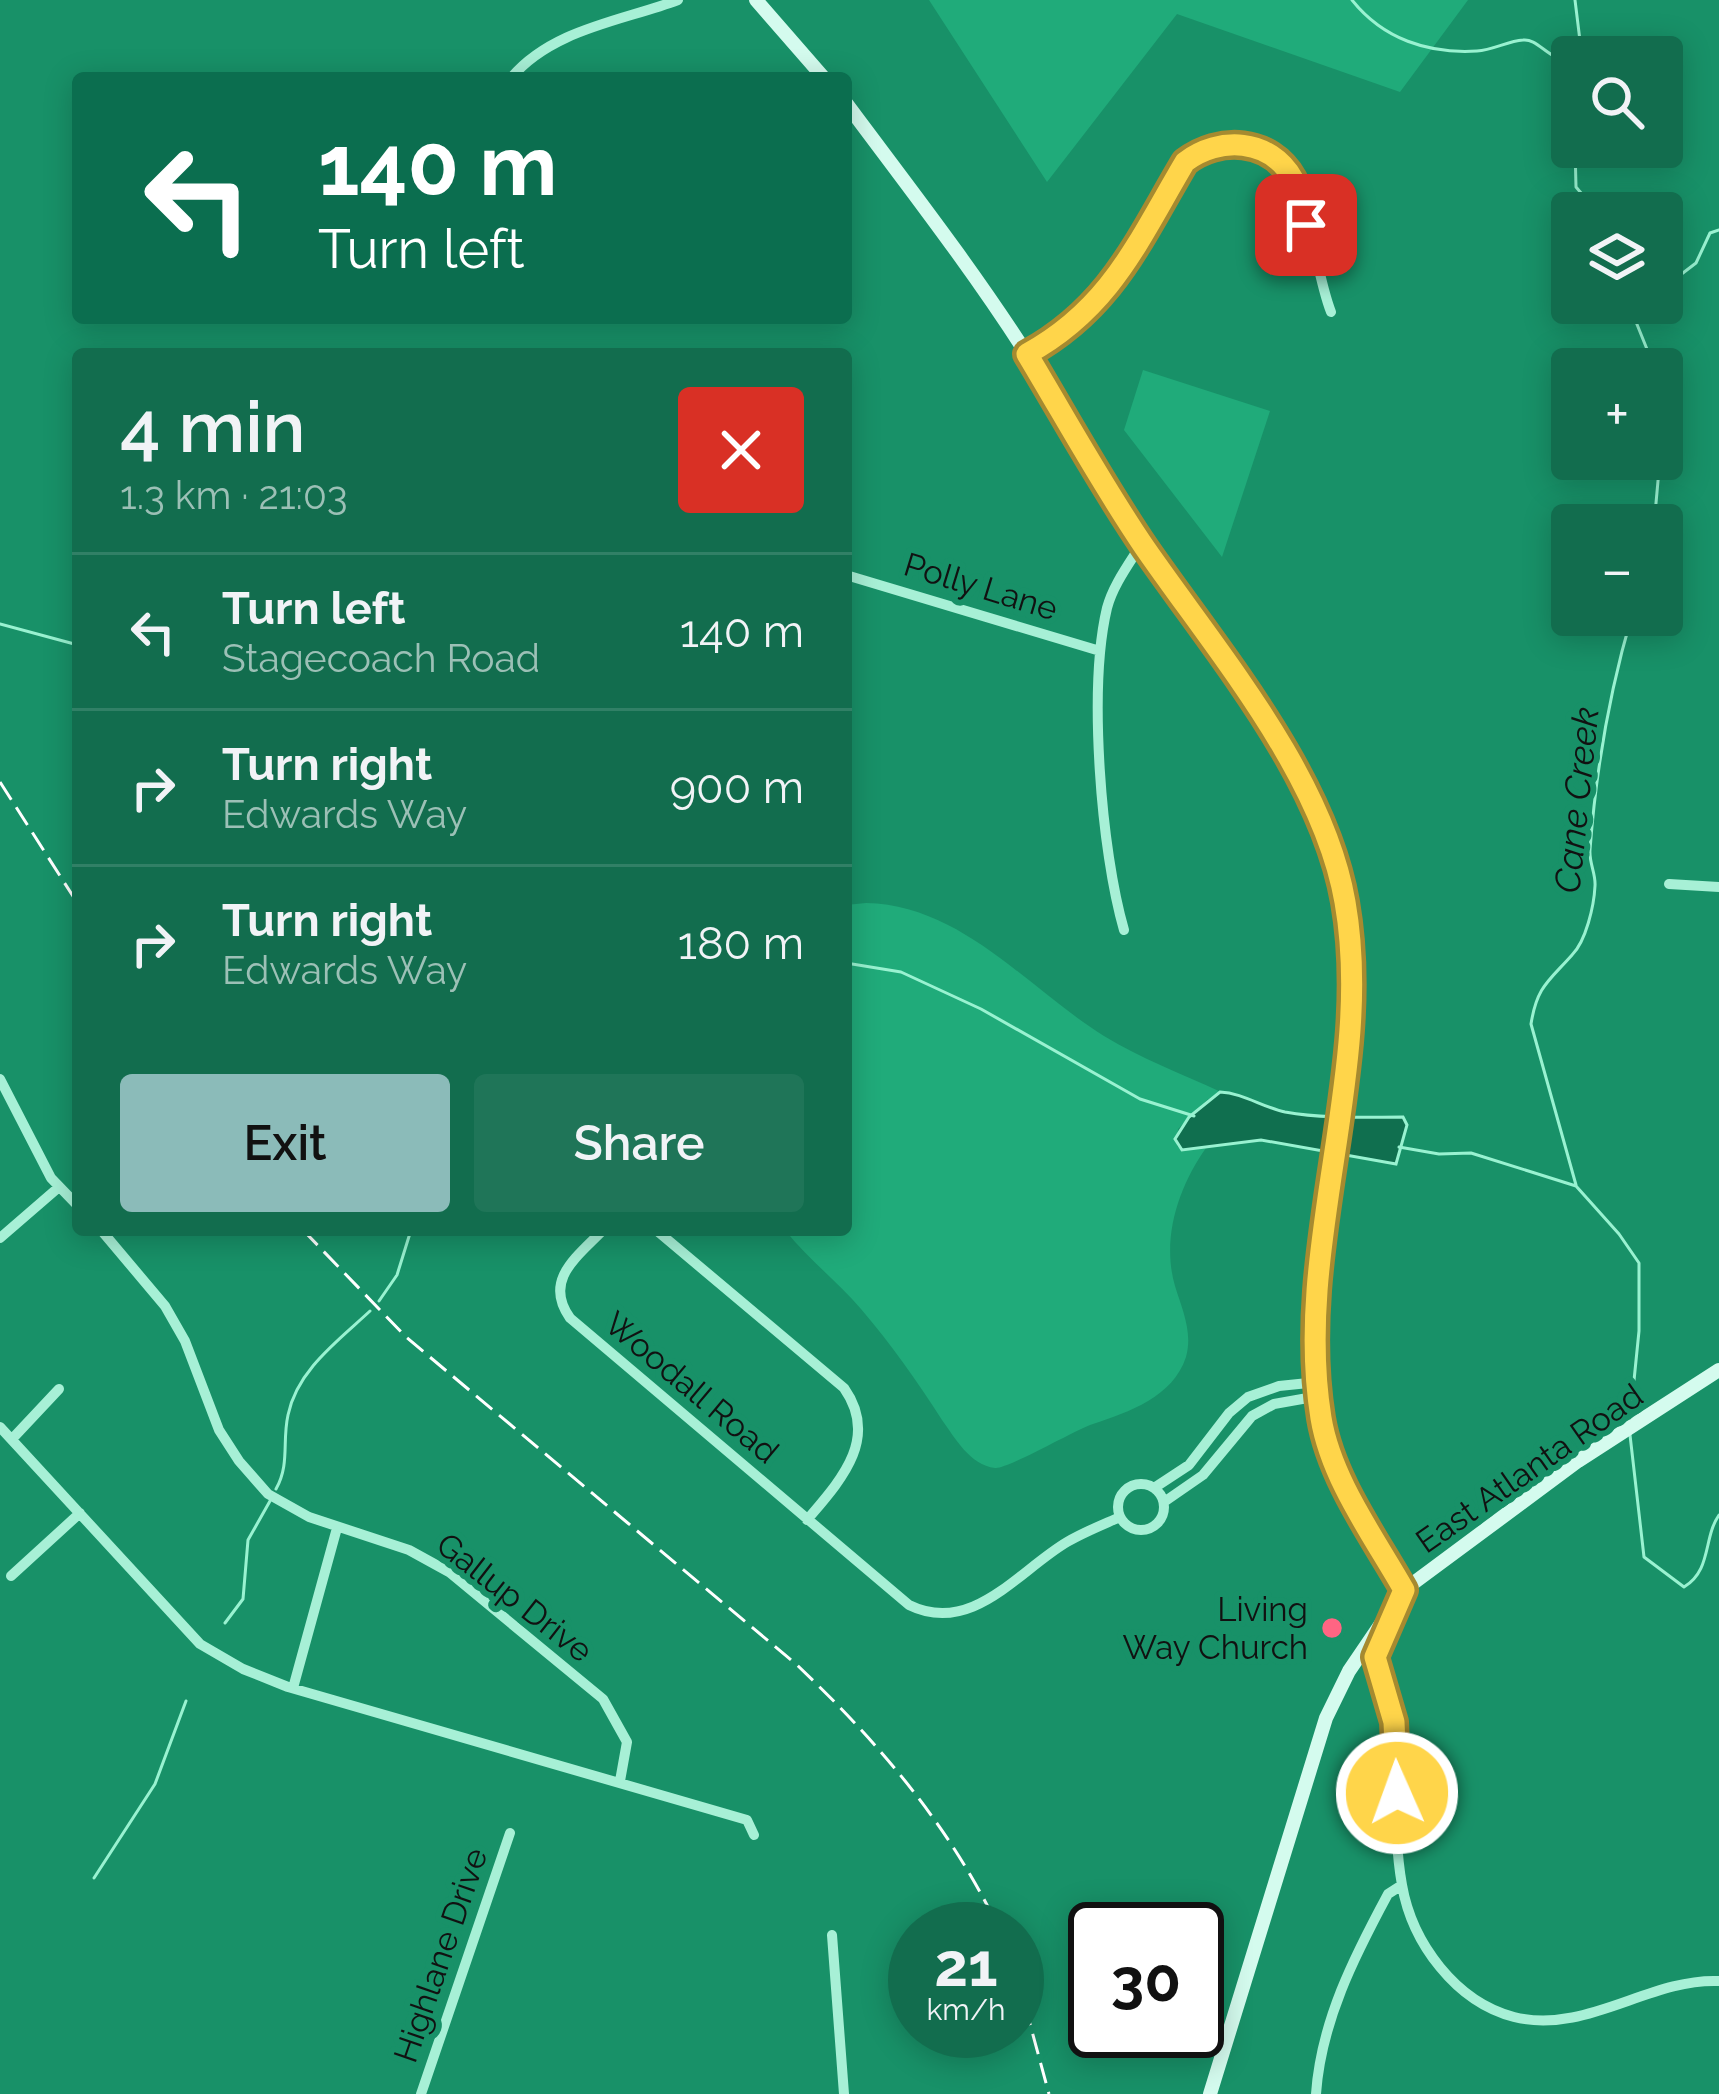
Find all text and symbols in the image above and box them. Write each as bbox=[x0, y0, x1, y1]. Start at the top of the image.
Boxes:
map controls bbox=[1551, 36, 1683, 636]
button: search bbox=[1551, 36, 1683, 168]
text: 140 m bbox=[318, 116, 557, 215]
icon: left bbox=[120, 120, 276, 276]
pin bbox=[1255, 174, 1357, 276]
icon: arrive bbox=[1273, 192, 1339, 258]
button: layers bbox=[1551, 192, 1683, 324]
text: Turn left bbox=[318, 217, 525, 281]
button: + bbox=[1551, 348, 1683, 480]
text: 4 min bbox=[120, 384, 306, 469]
button: close bbox=[678, 387, 804, 513]
text: 1.3 km · 21:03 bbox=[120, 472, 348, 518]
button: − bbox=[1551, 504, 1683, 636]
street label: Polly Lane bbox=[899, 545, 1062, 628]
text: Turn left bbox=[222, 582, 405, 635]
icon: left bbox=[120, 599, 186, 665]
text: 140 m bbox=[680, 605, 804, 658]
text: Stagecoach Road bbox=[222, 635, 540, 681]
water label: Cane Creek bbox=[1545, 705, 1607, 895]
text: Turn right bbox=[222, 738, 432, 791]
icon: right bbox=[120, 755, 186, 821]
text: 900 m bbox=[670, 761, 804, 814]
text: Edwards Way bbox=[222, 791, 467, 837]
text: Turn right bbox=[222, 894, 432, 947]
icon: right bbox=[120, 911, 186, 977]
text: 180 m bbox=[678, 917, 804, 970]
text: Edwards Way bbox=[222, 947, 467, 993]
button: Exit bbox=[120, 1074, 450, 1212]
button: Share bbox=[474, 1074, 804, 1212]
street label: Woodall Road bbox=[597, 1303, 786, 1471]
street label: East Atlanta Road bbox=[1408, 1376, 1650, 1561]
street label: Gallup Drive bbox=[429, 1525, 600, 1670]
place label: Living Way Church bbox=[1122, 1590, 1308, 1667]
marker: Living Way Church bbox=[1319, 1615, 1345, 1641]
position arrow bbox=[1334, 1730, 1460, 1856]
street label: Highlane Drive bbox=[386, 1843, 495, 2067]
speed limit sign: 30 bbox=[1068, 1902, 1224, 2058]
text: 21 bbox=[934, 1930, 998, 2000]
text: km/h bbox=[926, 1992, 1006, 2027]

